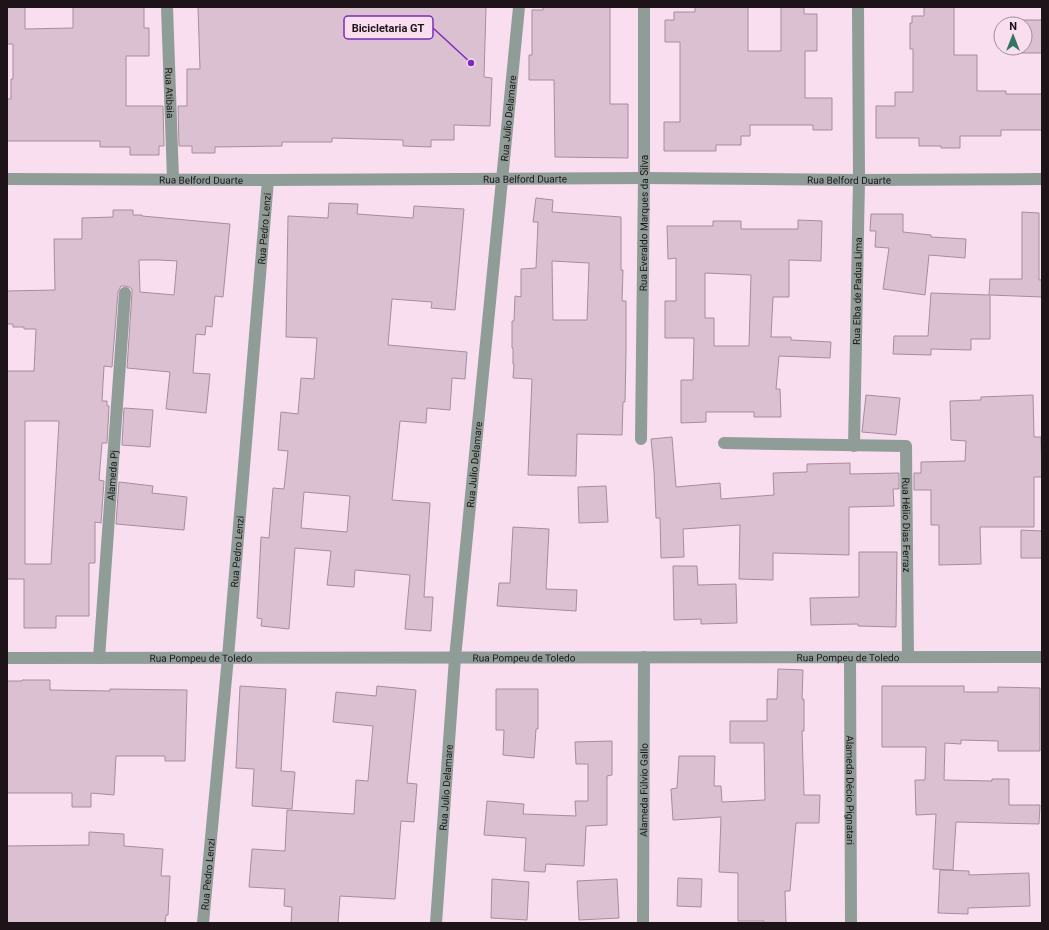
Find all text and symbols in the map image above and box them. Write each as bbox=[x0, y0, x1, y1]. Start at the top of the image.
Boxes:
callout: Bicicletaria GT bbox=[344, 16, 433, 39]
north arrow bbox=[993, 16, 1033, 56]
text: N bbox=[1009, 20, 1017, 33]
text: Bicicletaria GT bbox=[352, 22, 425, 35]
street label: Rua Atibaia bbox=[164, 67, 176, 119]
street label: Rua Julio Delamare bbox=[498, 75, 518, 162]
street label: Rua Everaldo Marques da Silva bbox=[637, 155, 650, 291]
street label: Rua Belford Duarte bbox=[483, 173, 567, 184]
street label: Rua Belford Duarte bbox=[159, 174, 243, 185]
street label: Rua Belford Duarte bbox=[807, 174, 891, 186]
street label: Rua Pedro Lenzi bbox=[255, 192, 272, 265]
street label: Rua Elba de Padua Lima bbox=[850, 237, 863, 345]
street label: Rua Julio Delamare bbox=[464, 421, 484, 508]
street label: Alameda Pj bbox=[105, 450, 119, 501]
street label: Rua Hélio Dias Ferraz bbox=[901, 477, 913, 573]
street label: Rua Pedro Lenzi bbox=[228, 515, 245, 588]
street label: Rua Pompeu de Toledo bbox=[150, 652, 253, 663]
street label: Rua Pompeu de Toledo bbox=[473, 652, 576, 663]
street label: Rua Pompeu de Toledo bbox=[797, 652, 900, 663]
street label: Alameda Décio Pignatari bbox=[845, 735, 856, 845]
street label: Alameda Fúlvio Gallo bbox=[638, 743, 649, 837]
street label: Rua Julio Delamare bbox=[437, 744, 454, 831]
street label: Rua Pedro Lenzi bbox=[199, 838, 216, 911]

